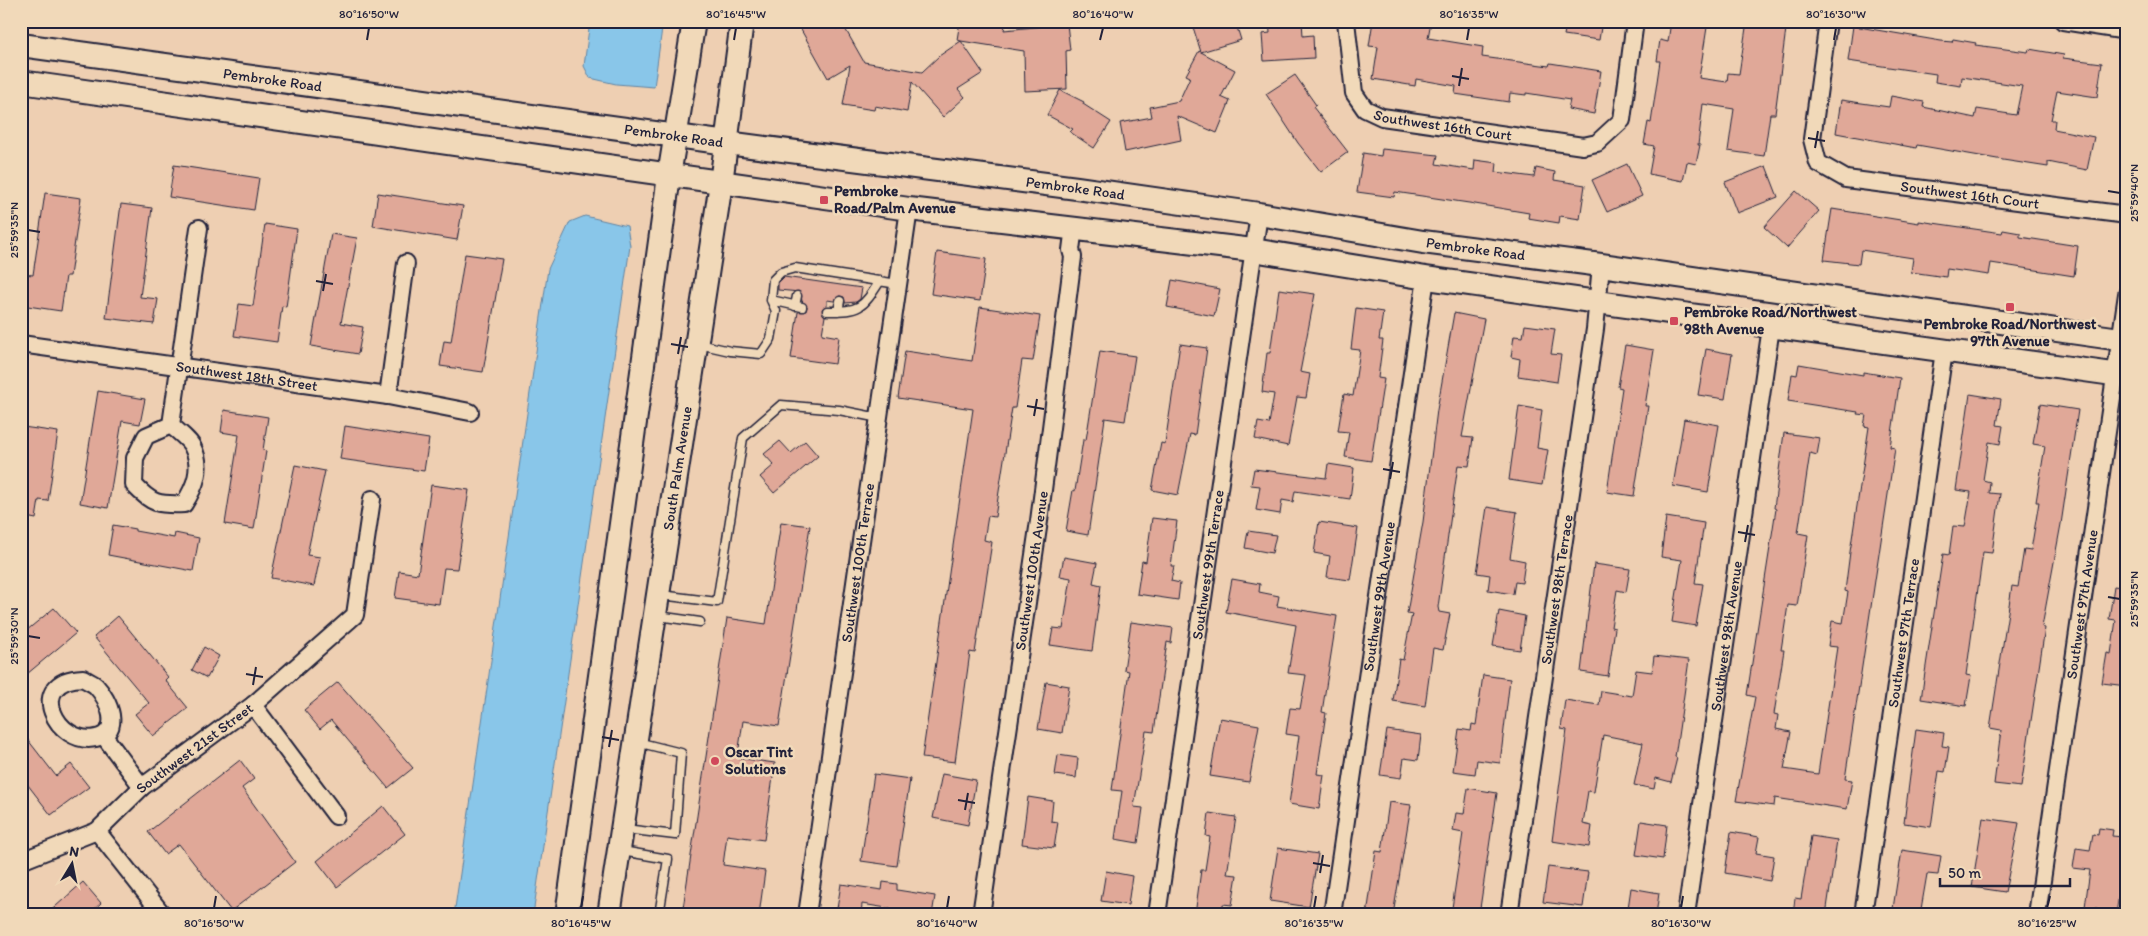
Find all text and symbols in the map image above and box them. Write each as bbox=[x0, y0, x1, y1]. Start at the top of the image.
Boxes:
text: 80°16'50"W bbox=[339, 7, 399, 21]
text: 80°16'45"W bbox=[706, 7, 766, 21]
text: 80°16'40"W bbox=[1073, 7, 1133, 21]
text: 80°16'35"W bbox=[1439, 7, 1499, 21]
text: 80°16'30"W bbox=[1806, 7, 1866, 21]
street label: Pembroke Road bbox=[222, 64, 323, 96]
street label: Southwest 16th Court bbox=[1370, 105, 1513, 145]
street label: Pembroke Road bbox=[623, 120, 724, 151]
text: 25°59'40"N bbox=[2127, 164, 2141, 222]
street label: Pembroke Road bbox=[1025, 172, 1126, 204]
street label: Southwest 16th Court bbox=[1900, 177, 2041, 213]
place label: Pembroke Road/Palm Avenue bbox=[834, 182, 956, 217]
marker: Pembroke Road/Palm Avenue bbox=[818, 194, 830, 206]
text: 25°59'35"N bbox=[7, 202, 21, 258]
street label: Pembroke Road bbox=[1425, 233, 1526, 264]
marker: Pembroke Road/Northwest 97th Avenue bbox=[2004, 301, 2016, 313]
place label: Pembroke Road/Northwest 98th Avenue bbox=[1684, 303, 1857, 338]
marker: Pembroke Road/Northwest 98th Avenue bbox=[1668, 315, 1680, 327]
place label: Pembroke Road/Northwest 97th Avenue bbox=[1924, 315, 2097, 350]
street label: Southwest 18th Street bbox=[175, 357, 319, 395]
street label: South Palm Avenue bbox=[659, 405, 696, 532]
street label: Southwest 100th Terrace bbox=[838, 482, 878, 644]
street label: Southwest 99th Terrace bbox=[1188, 489, 1228, 641]
street label: Southwest 100th Avenue bbox=[1011, 490, 1052, 652]
street label: Southwest 98th Terrace bbox=[1537, 513, 1577, 666]
street label: Southwest 99th Avenue bbox=[1359, 520, 1399, 673]
street label: Southwest 97th Avenue bbox=[2062, 528, 2102, 680]
street label: Southwest 97th Terrace bbox=[1884, 557, 1923, 709]
street label: Southwest 98th Avenue bbox=[1707, 560, 1746, 712]
text: 25°59'35"N bbox=[2127, 571, 2141, 627]
text: 25°59'30"N bbox=[7, 607, 21, 665]
street label: Southwest 21st Street bbox=[132, 699, 257, 797]
place label: Oscar Tint Solutions bbox=[725, 743, 793, 778]
marker: Oscar Tint Solutions bbox=[709, 755, 721, 767]
north arrow bbox=[48, 838, 98, 888]
text: N bbox=[68, 842, 80, 861]
scale bar bbox=[1940, 856, 2070, 888]
text: 50 m bbox=[1948, 864, 1981, 882]
text: 80°16'50"W bbox=[184, 916, 244, 930]
text: 80°16'45"W bbox=[551, 916, 611, 930]
text: 80°16'40"W bbox=[917, 916, 977, 930]
text: 80°16'35"W bbox=[1284, 916, 1344, 930]
text: 80°16'30"W bbox=[1651, 916, 1711, 930]
text: 80°16'25"W bbox=[2018, 916, 2076, 930]

